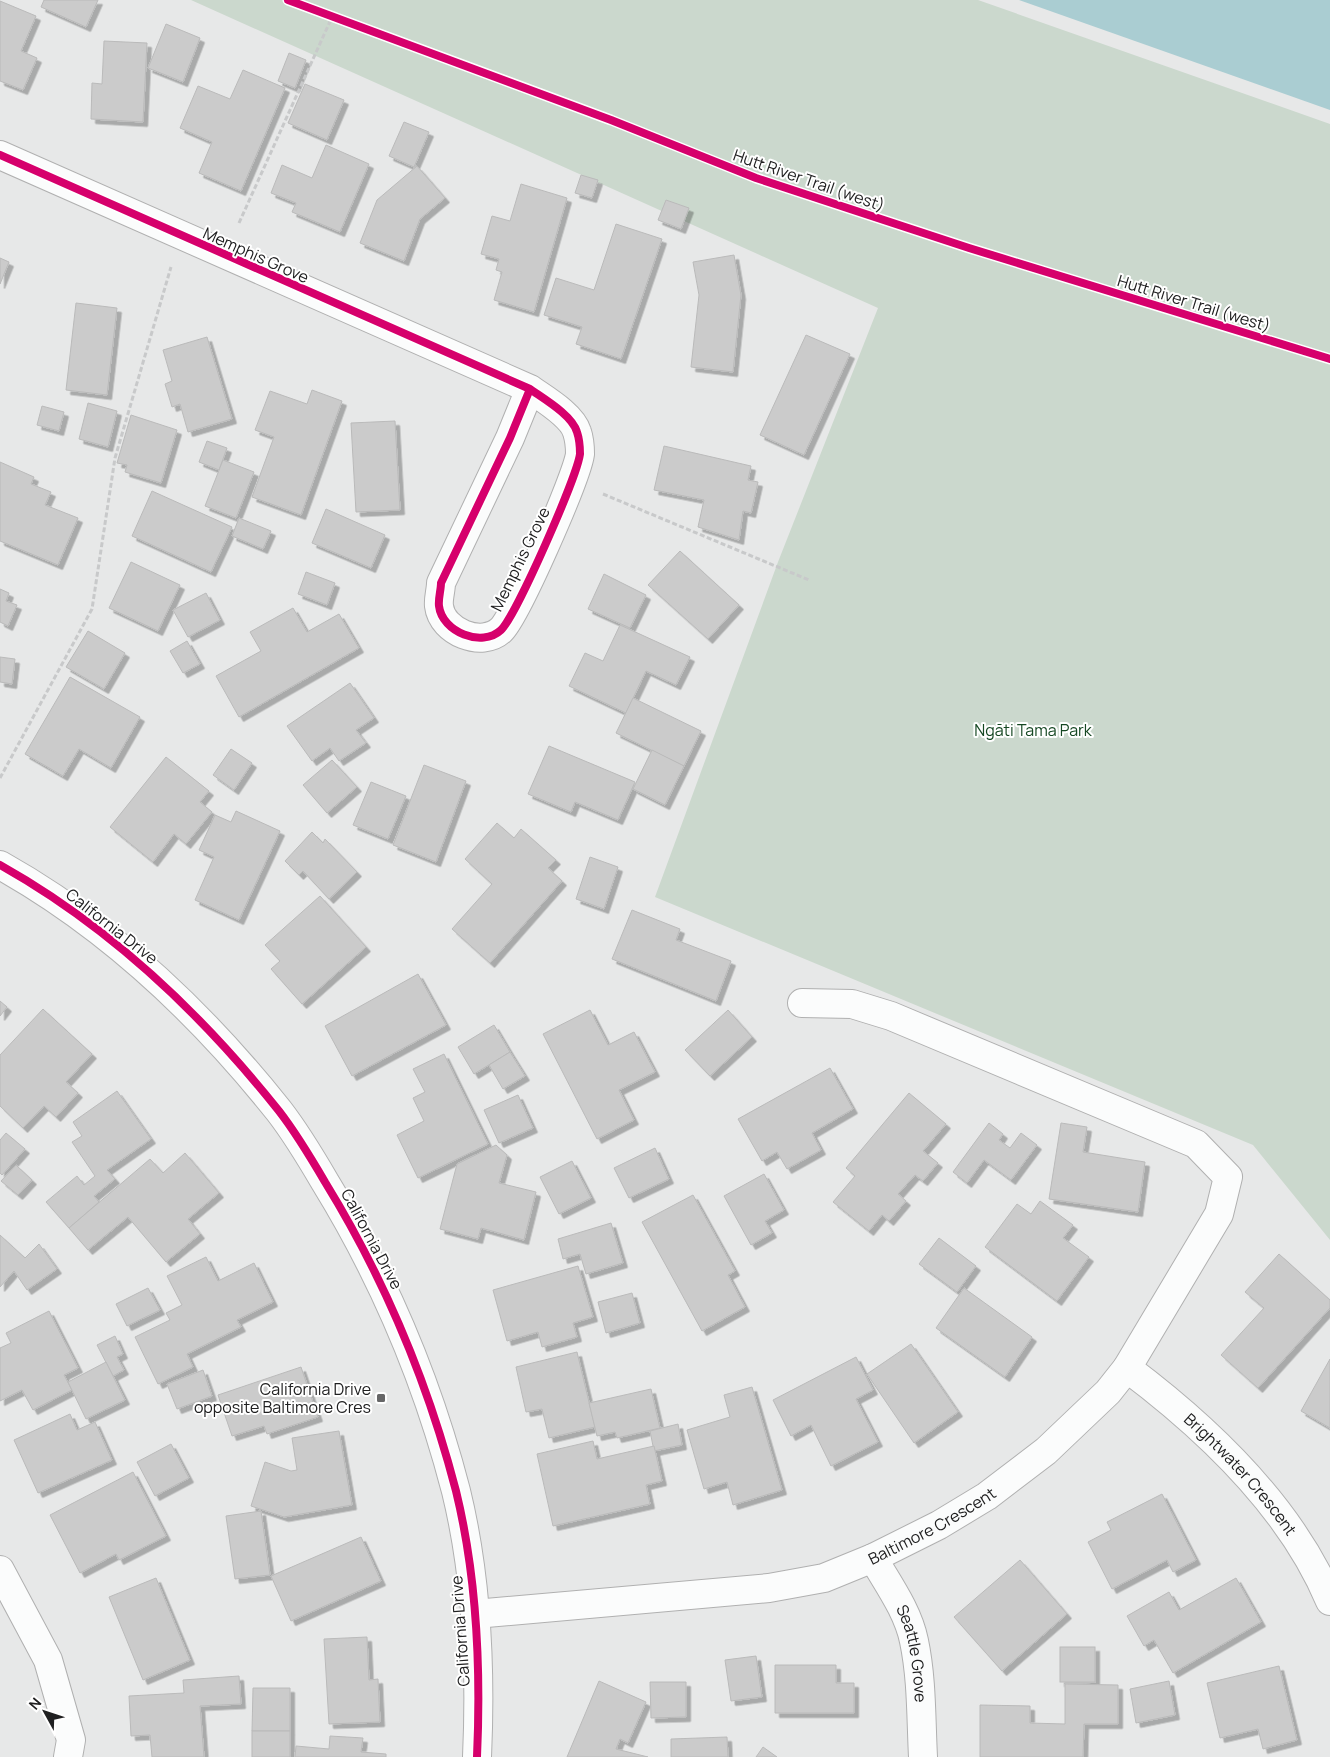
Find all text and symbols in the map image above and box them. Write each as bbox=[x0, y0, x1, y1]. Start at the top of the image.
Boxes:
street label: Hutt River Trail (west) bbox=[730, 144, 888, 216]
street label: Memphis Grove bbox=[200, 222, 312, 288]
street label: Hutt River Trail (west) bbox=[1115, 269, 1273, 337]
street label: Memphis Grove bbox=[485, 503, 555, 615]
park label: Ngāti Tama Park bbox=[974, 719, 1093, 741]
street label: California Drive bbox=[61, 883, 163, 969]
street label: California Drive bbox=[336, 1185, 408, 1293]
place label: California Drive opposite Baltimore Cres bbox=[194, 1378, 371, 1418]
marker: California Drive opposite Baltimore Cres bbox=[375, 1392, 387, 1404]
street label: Brightwater Crescent bbox=[1179, 1408, 1302, 1540]
street label: Baltimore Crescent bbox=[864, 1482, 1000, 1570]
street label: California Drive bbox=[445, 1575, 475, 1687]
street label: Seattle Grove bbox=[891, 1601, 932, 1703]
north arrow bbox=[20, 1687, 70, 1737]
text: N bbox=[24, 1693, 45, 1713]

